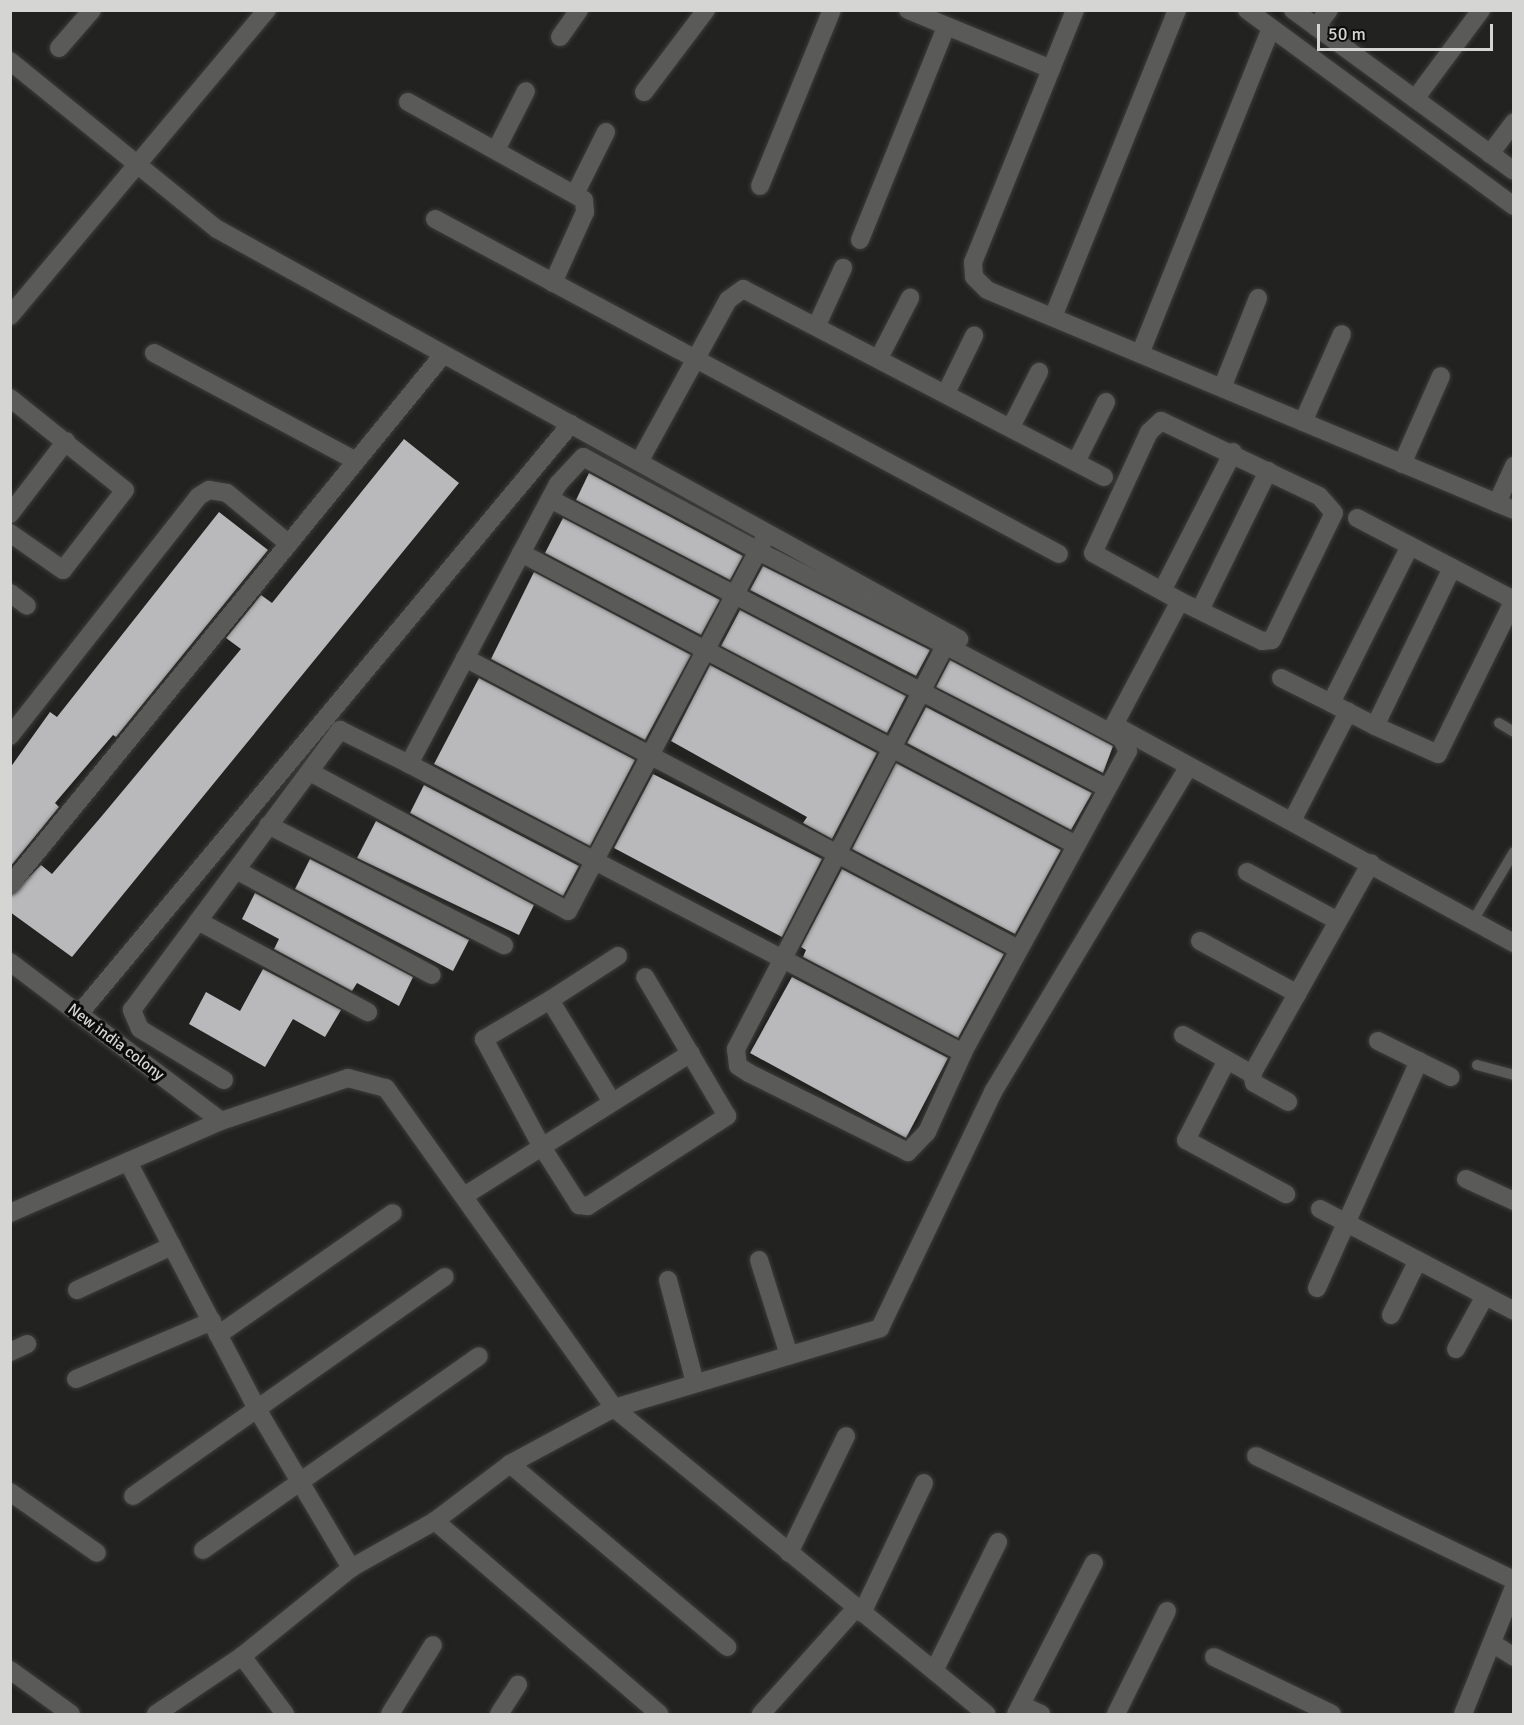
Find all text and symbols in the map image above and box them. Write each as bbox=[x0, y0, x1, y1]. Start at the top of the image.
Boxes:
scale bar bbox=[1320, 12, 1496, 50]
text: 50 m bbox=[1328, 23, 1366, 45]
street label: New india colony bbox=[64, 999, 168, 1085]

